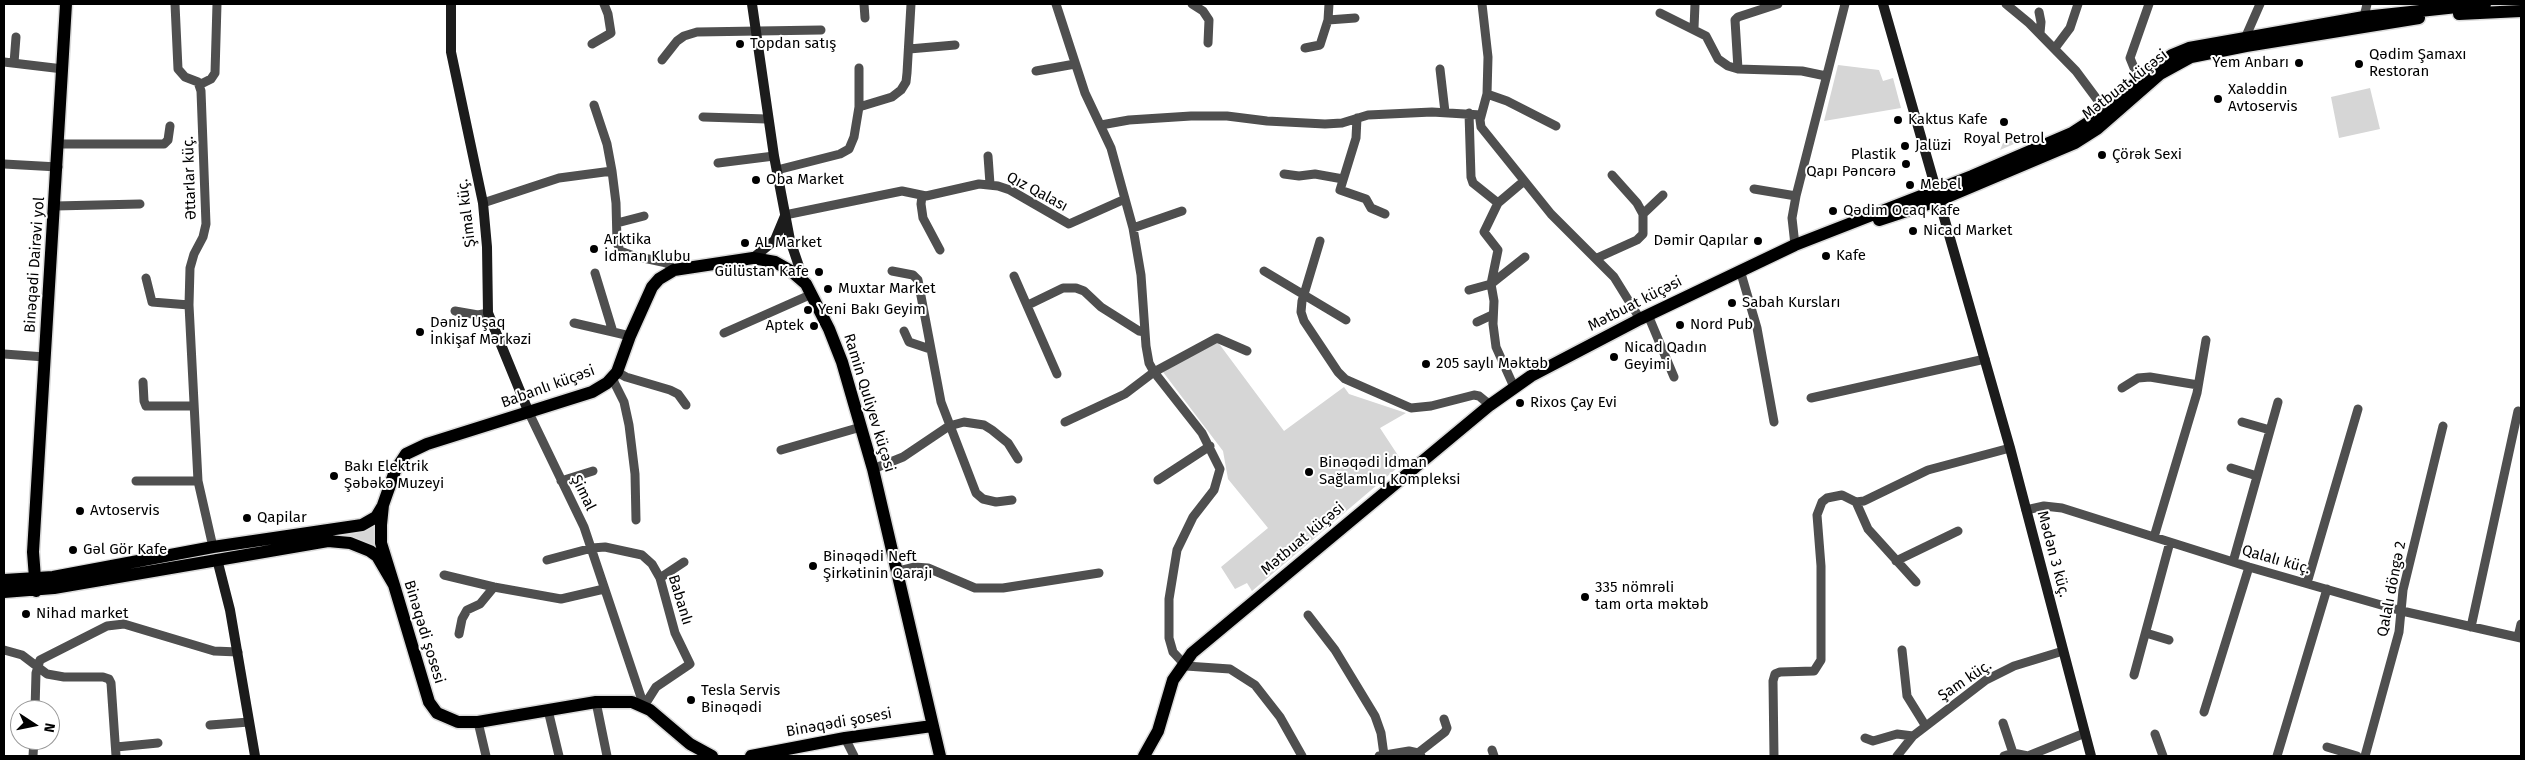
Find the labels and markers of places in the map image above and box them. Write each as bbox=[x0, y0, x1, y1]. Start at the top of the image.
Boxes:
place label: Topdan satış bbox=[750, 35, 836, 53]
marker: Topdan satış bbox=[734, 38, 746, 50]
place label: Qədim Şamaxı Restoran bbox=[2369, 46, 2467, 81]
place label: Yem Anbarı bbox=[2212, 54, 2289, 72]
marker: Yem Anbarı bbox=[2293, 57, 2305, 69]
marker: Qədim Şamaxı Restoran bbox=[2353, 58, 2365, 70]
place label: Xaləddin Avtoservis bbox=[2228, 81, 2298, 116]
marker: Xaləddin Avtoservis bbox=[2212, 93, 2224, 105]
place label: Kaktus Kafe bbox=[1908, 111, 1988, 129]
marker: Kaktus Kafe bbox=[1892, 114, 1904, 126]
marker: Royal Petrol bbox=[1998, 116, 2010, 128]
place label: Royal Petrol bbox=[1963, 130, 2045, 148]
place label: Jalüzi bbox=[1915, 137, 1951, 155]
marker: Jalüzi bbox=[1899, 140, 1911, 152]
place label: Plastik Qapı Pəncərə bbox=[1806, 146, 1896, 181]
place label: Çörək Sexi bbox=[2112, 146, 2182, 164]
marker: Çörək Sexi bbox=[2096, 149, 2108, 161]
marker: Plastik Qapı Pəncərə bbox=[1900, 158, 1912, 170]
place label: Oba Market bbox=[766, 171, 844, 189]
marker: Oba Market bbox=[750, 174, 762, 186]
place label: Mebel bbox=[1920, 176, 1961, 194]
marker: Mebel bbox=[1904, 179, 1916, 191]
place label: Qədim Ocaq Kafe bbox=[1843, 202, 1960, 220]
marker: Qədim Ocaq Kafe bbox=[1827, 205, 1839, 217]
place label: Nicad Market bbox=[1923, 222, 2012, 240]
marker: Nicad Market bbox=[1907, 225, 1919, 237]
place label: Arktika İdman Klubu bbox=[604, 231, 691, 266]
place label: Dəmir Qapılar bbox=[1653, 232, 1748, 250]
place label: AL Market bbox=[755, 234, 822, 252]
marker: Dəmir Qapılar bbox=[1752, 235, 1764, 247]
marker: AL Market bbox=[739, 237, 751, 249]
marker: Arktika İdman Klubu bbox=[588, 243, 600, 255]
place label: Kafe bbox=[1836, 247, 1866, 265]
marker: Kafe bbox=[1820, 250, 1832, 262]
place label: Gülüstan Kafe bbox=[715, 263, 809, 281]
marker: Gülüstan Kafe bbox=[813, 266, 825, 278]
place label: Muxtar Market bbox=[838, 280, 936, 298]
marker: Muxtar Market bbox=[822, 283, 834, 295]
place label: Sabah Kursları bbox=[1742, 294, 1841, 312]
marker: Sabah Kursları bbox=[1726, 297, 1738, 309]
place label: Yeni Bakı Geyim bbox=[818, 301, 926, 319]
marker: Yeni Bakı Geyim bbox=[802, 304, 814, 316]
place label: Dəniz Uşaq İnkişaf Mərkəzi bbox=[430, 314, 531, 349]
place label: Nord Pub bbox=[1690, 316, 1753, 334]
place label: Aptek bbox=[765, 317, 804, 335]
marker: Nord Pub bbox=[1674, 319, 1686, 331]
marker: Aptek bbox=[808, 320, 820, 332]
marker: Dəniz Uşaq İnkişaf Mərkəzi bbox=[414, 326, 426, 338]
place label: Nicad Qadın Geyimi bbox=[1624, 339, 1707, 374]
marker: Nicad Qadın Geyimi bbox=[1608, 351, 1620, 363]
place label: 205 saylı Məktəb bbox=[1436, 355, 1548, 373]
marker: 205 saylı Məktəb bbox=[1420, 358, 1432, 370]
place label: Rixos Çay Evi bbox=[1530, 394, 1617, 412]
marker: Rixos Çay Evi bbox=[1514, 397, 1526, 409]
place label: Binəqədi İdman Sağlamlıq Kompleksi bbox=[1319, 454, 1460, 489]
place label: Bakı Elektrik Şəbəkə Muzeyi bbox=[344, 458, 444, 493]
marker: Binəqədi İdman Sağlamlıq Kompleksi bbox=[1303, 466, 1315, 478]
marker: Bakı Elektrik Şəbəkə Muzeyi bbox=[328, 470, 340, 482]
place label: Avtoservis bbox=[90, 502, 160, 520]
marker: Avtoservis bbox=[74, 505, 86, 517]
place label: Qapilar bbox=[257, 509, 307, 527]
marker: Qapilar bbox=[241, 512, 253, 524]
place label: Gəl Gör Kafe bbox=[83, 541, 167, 559]
marker: Gəl Gör Kafe bbox=[67, 544, 79, 556]
place label: Binəqədi Neft Şirkətinin Qarajı bbox=[823, 548, 933, 583]
marker: Binəqədi Neft Şirkətinin Qarajı bbox=[807, 560, 819, 572]
place label: 335 nömrəli tam orta məktəb bbox=[1595, 579, 1709, 614]
marker: 335 nömrəli tam orta məktəb bbox=[1579, 591, 1591, 603]
place label: Nihad market bbox=[36, 605, 128, 623]
marker: Nihad market bbox=[20, 608, 32, 620]
place label: Tesla Servis Binəqədi bbox=[701, 682, 780, 717]
marker: Tesla Servis Binəqədi bbox=[685, 694, 697, 706]

